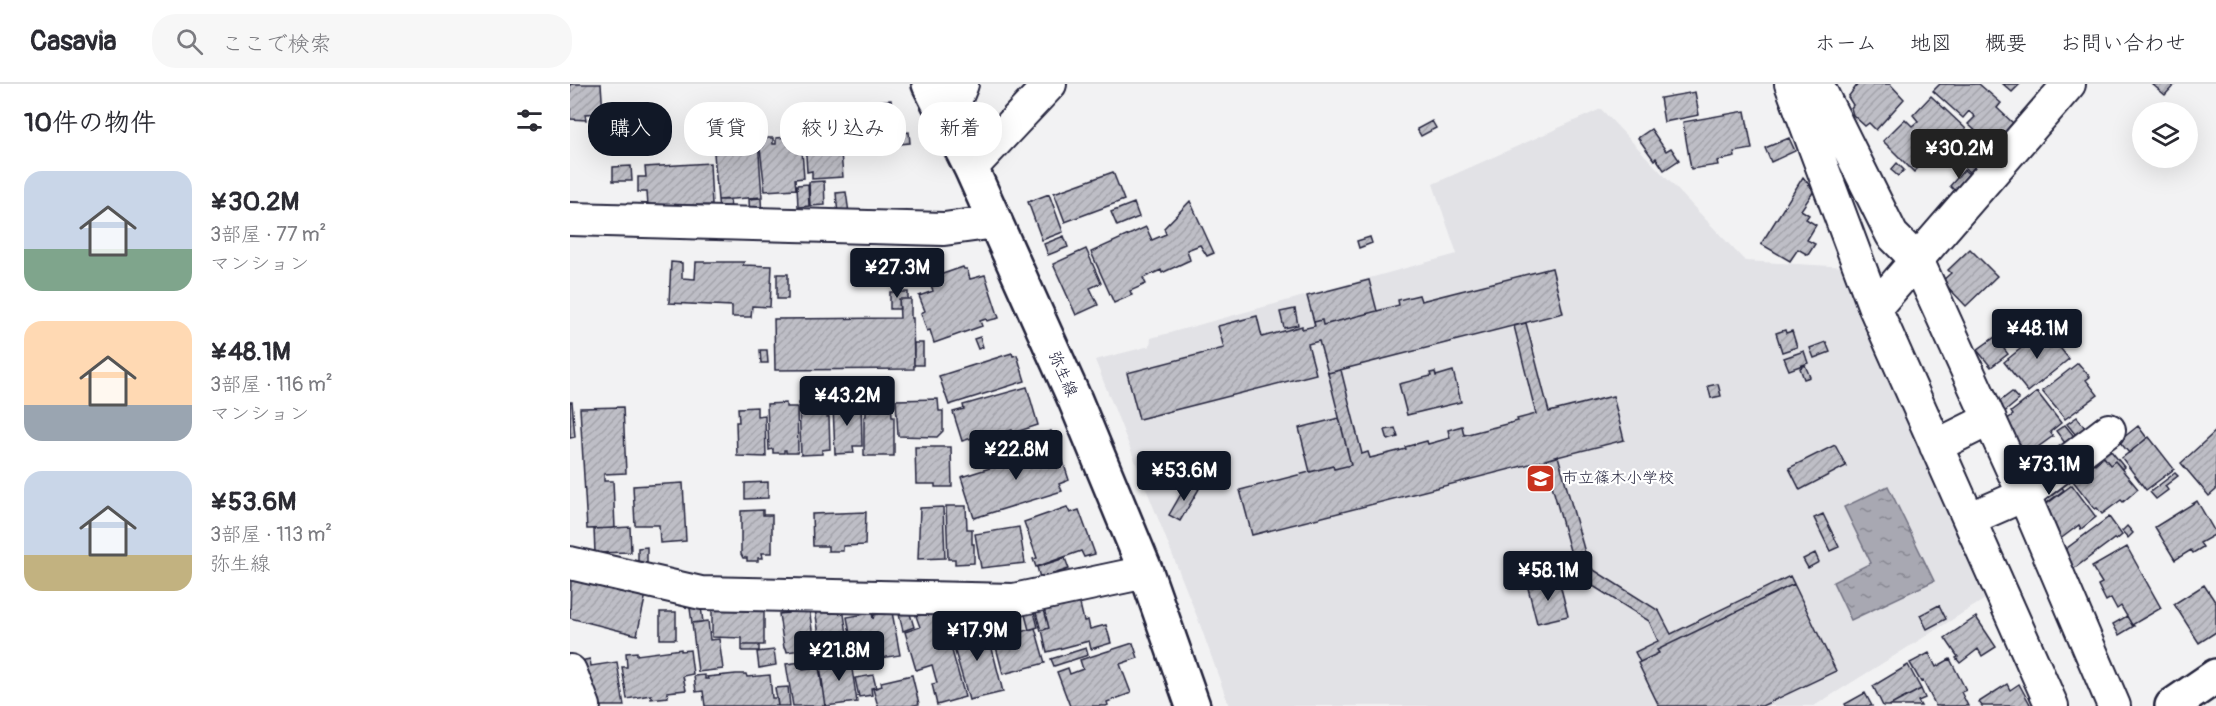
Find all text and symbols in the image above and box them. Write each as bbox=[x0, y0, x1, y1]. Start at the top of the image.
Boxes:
search box bbox=[152, 14, 572, 68]
text: Casavia bbox=[30, 24, 116, 59]
icon: search bbox=[173, 25, 206, 58]
text: ここで検索 bbox=[221, 30, 331, 58]
text: ホーム bbox=[1815, 30, 1877, 57]
text: 地図 bbox=[1910, 30, 1952, 57]
text: 概要 bbox=[1985, 30, 2027, 57]
text: お問い合わせ bbox=[2060, 30, 2186, 57]
chip: 購入 bbox=[588, 102, 672, 156]
chip: 賃貸 bbox=[684, 102, 768, 156]
chip: 絞り込み bbox=[780, 102, 906, 156]
chip: 新着 bbox=[918, 102, 1002, 156]
map controls bbox=[2132, 102, 2198, 168]
button: layers bbox=[2132, 102, 2198, 168]
icon: filters bbox=[513, 104, 546, 137]
text: 10件の物件 bbox=[24, 107, 156, 139]
pin: ¥30.2M bbox=[1910, 129, 2008, 180]
text: ¥30.2M bbox=[1925, 136, 1993, 161]
text: ¥30.2M bbox=[210, 186, 299, 218]
icon: home bbox=[72, 195, 144, 267]
text: 3部屋 · 77 m² bbox=[210, 222, 326, 247]
pin: ¥27.3M bbox=[848, 248, 946, 299]
text: マンション bbox=[210, 251, 309, 276]
text: ¥27.3M bbox=[864, 255, 930, 280]
pin: ¥48.1M bbox=[1988, 309, 2086, 360]
text: ¥48.1M bbox=[2006, 316, 2068, 341]
text: ¥48.1M bbox=[210, 336, 291, 368]
icon: home bbox=[72, 345, 144, 417]
street label: 弥生線 bbox=[1044, 348, 1082, 400]
text: 3部屋 · 116 m² bbox=[210, 372, 333, 397]
pin: ¥43.2M bbox=[798, 376, 896, 427]
text: ¥43.2M bbox=[814, 383, 880, 408]
text: マンション bbox=[210, 401, 309, 426]
pin: ¥22.8M bbox=[967, 430, 1065, 481]
text: ¥22.8M bbox=[983, 437, 1049, 462]
pin: ¥73.1M bbox=[2000, 445, 2098, 496]
pin: ¥53.6M bbox=[1135, 451, 1233, 502]
text: ¥73.1M bbox=[2018, 452, 2080, 477]
text: ¥53.6M bbox=[1151, 458, 1217, 483]
school or university icon: 市立篠木小学校 bbox=[1525, 462, 1557, 494]
place label: 市立篠木小学校 bbox=[1562, 468, 1674, 488]
text: ¥53.6M bbox=[210, 486, 296, 518]
icon: home bbox=[72, 495, 144, 567]
text: 3部屋 · 113 m² bbox=[210, 522, 332, 547]
text: 弥生線 bbox=[210, 551, 270, 576]
pin: ¥58.1M bbox=[1499, 551, 1597, 602]
text: ¥58.1M bbox=[1517, 558, 1579, 583]
pin: ¥17.9M bbox=[928, 611, 1026, 662]
text: ¥17.9M bbox=[946, 618, 1008, 643]
pin: ¥21.8M bbox=[790, 631, 888, 682]
text: ¥21.8M bbox=[808, 638, 870, 663]

